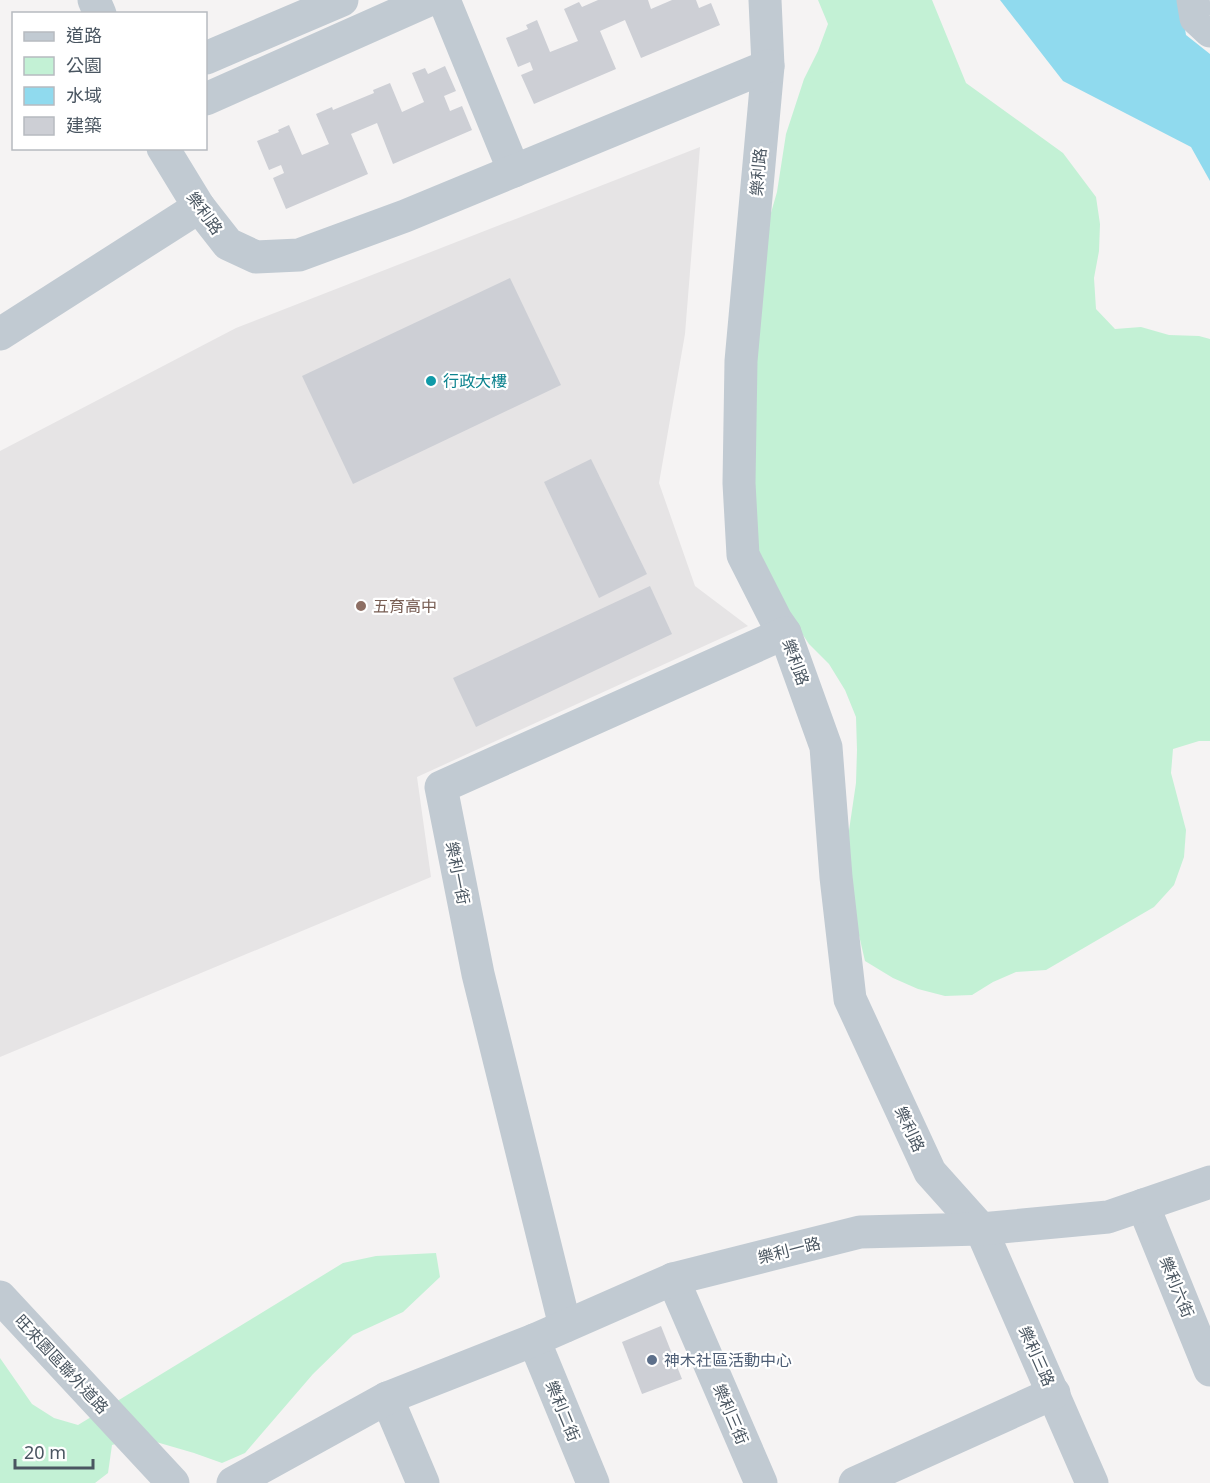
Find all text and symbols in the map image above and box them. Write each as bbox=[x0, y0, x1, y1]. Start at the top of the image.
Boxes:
legend bbox=[12, 12, 207, 150]
text: 道路 bbox=[66, 23, 102, 47]
text: 公園 bbox=[66, 53, 102, 77]
text: 水域 bbox=[66, 83, 102, 107]
text: 建築 bbox=[66, 113, 102, 137]
street label: 樂利路 bbox=[745, 147, 771, 197]
street label: 樂利路 bbox=[182, 187, 228, 239]
place label: 行政大樓 bbox=[443, 370, 507, 392]
marker: 行政大樓 bbox=[424, 374, 438, 388]
place label: 五育高中 bbox=[373, 595, 437, 617]
marker: 五育高中 bbox=[354, 599, 368, 613]
street label: 樂利路 bbox=[777, 636, 815, 688]
street label: 樂利一街 bbox=[441, 839, 475, 907]
street label: 樂利路 bbox=[890, 1103, 930, 1155]
street label: 樂利一路 bbox=[755, 1232, 823, 1268]
street label: 樂利六街 bbox=[1155, 1253, 1199, 1321]
street label: 旺來園區聯外道路 bbox=[10, 1310, 114, 1418]
street label: 樂利三路 bbox=[1014, 1322, 1060, 1390]
place label: 神木社區活動中心 bbox=[664, 1349, 792, 1371]
marker: 神木社區活動中心 bbox=[645, 1353, 659, 1367]
street label: 樂利二街 bbox=[541, 1377, 585, 1445]
street label: 樂利三街 bbox=[708, 1380, 754, 1448]
scale bar bbox=[15, 1432, 93, 1470]
text: 20 m bbox=[24, 1440, 66, 1464]

